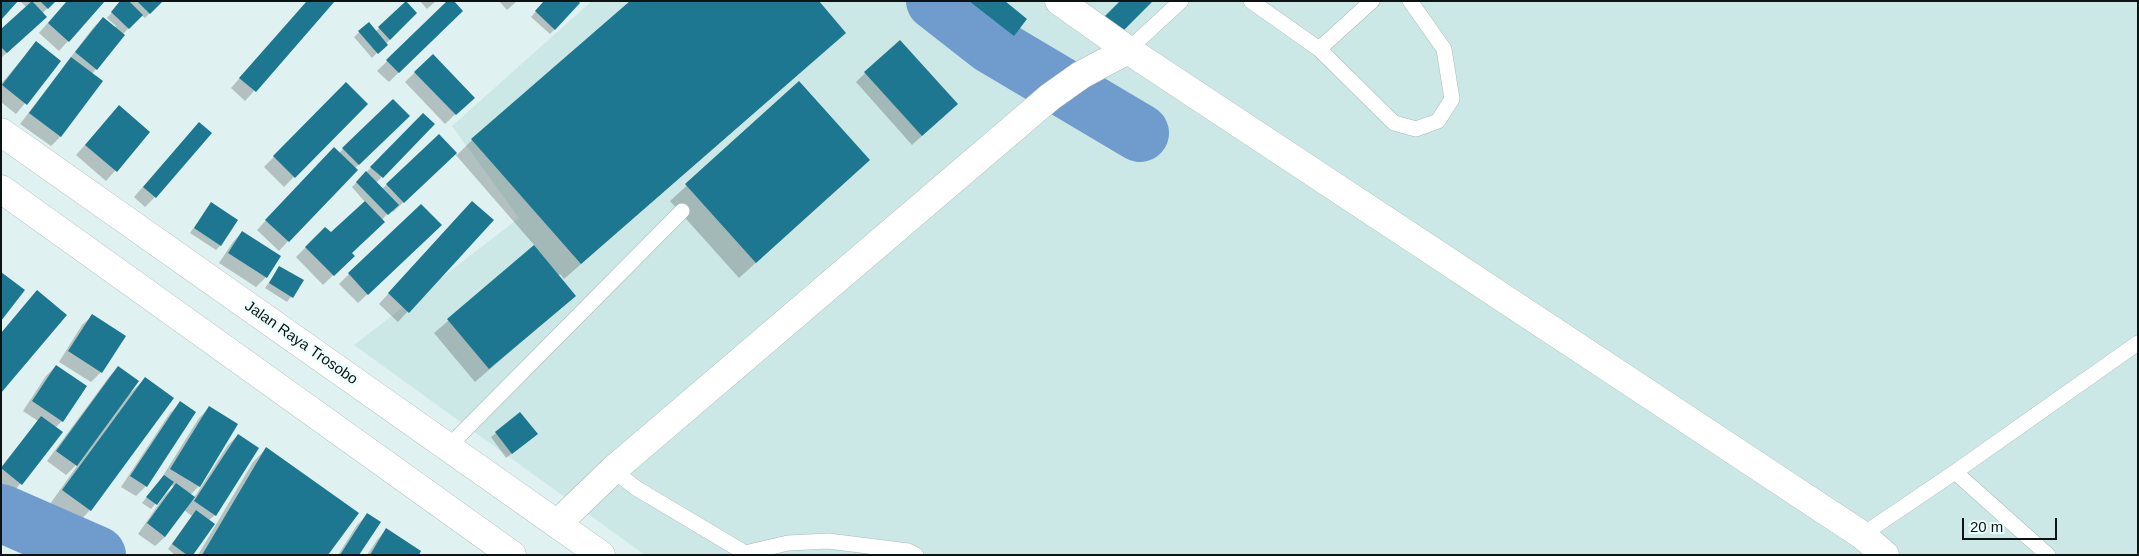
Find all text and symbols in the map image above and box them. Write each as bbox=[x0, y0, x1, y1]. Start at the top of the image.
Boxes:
street label: Jalan Raya Trosobo bbox=[241, 297, 361, 389]
scale bar bbox=[1964, 508, 2059, 540]
text: 20 m bbox=[1970, 518, 2003, 535]

